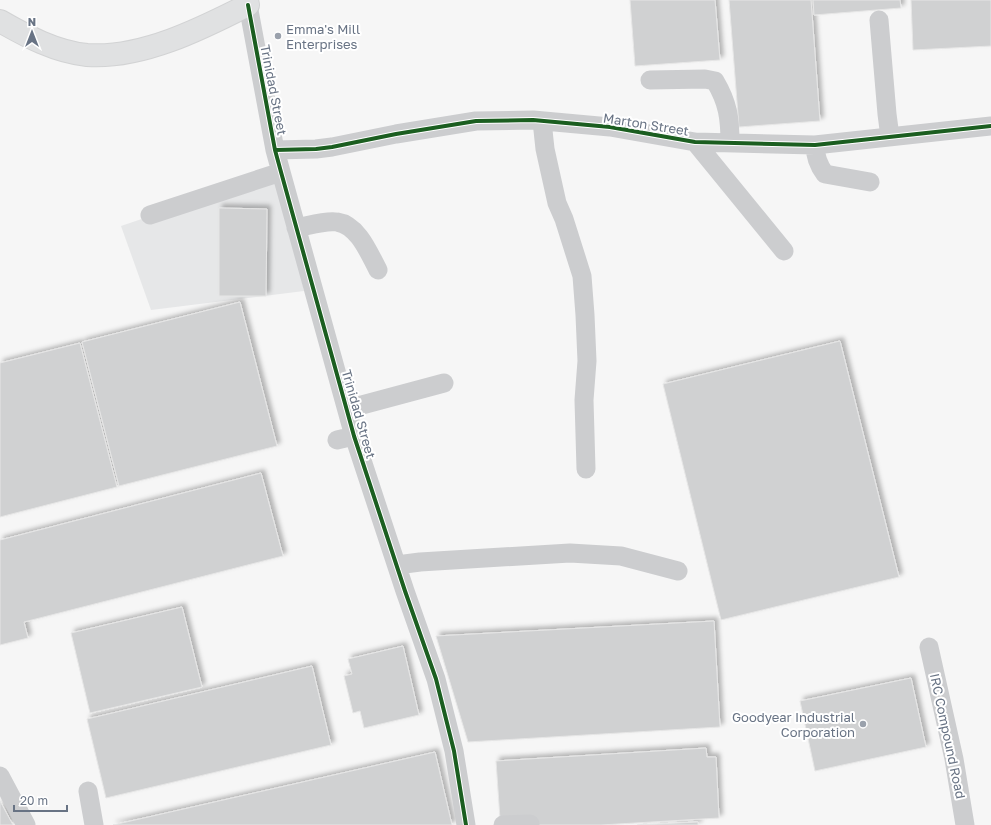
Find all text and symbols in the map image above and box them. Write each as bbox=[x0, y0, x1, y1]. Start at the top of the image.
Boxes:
north arrow bbox=[12, 12, 52, 52]
text: N bbox=[28, 15, 36, 28]
place label: Emma's Mill Enterprises bbox=[286, 21, 360, 52]
marker: Emma's Mill Enterprises bbox=[273, 31, 283, 41]
street label: Trinidad Street bbox=[257, 43, 291, 137]
street label: Marton Street bbox=[602, 109, 690, 139]
street label: Trinidad Street bbox=[339, 368, 379, 460]
street label: IRC Compound Road bbox=[927, 672, 969, 800]
place label: Goodyear Industrial Corporation bbox=[732, 709, 855, 740]
marker: Goodyear Industrial Corporation bbox=[858, 719, 868, 729]
scale bar bbox=[14, 787, 67, 813]
text: 20 m bbox=[20, 793, 48, 808]

